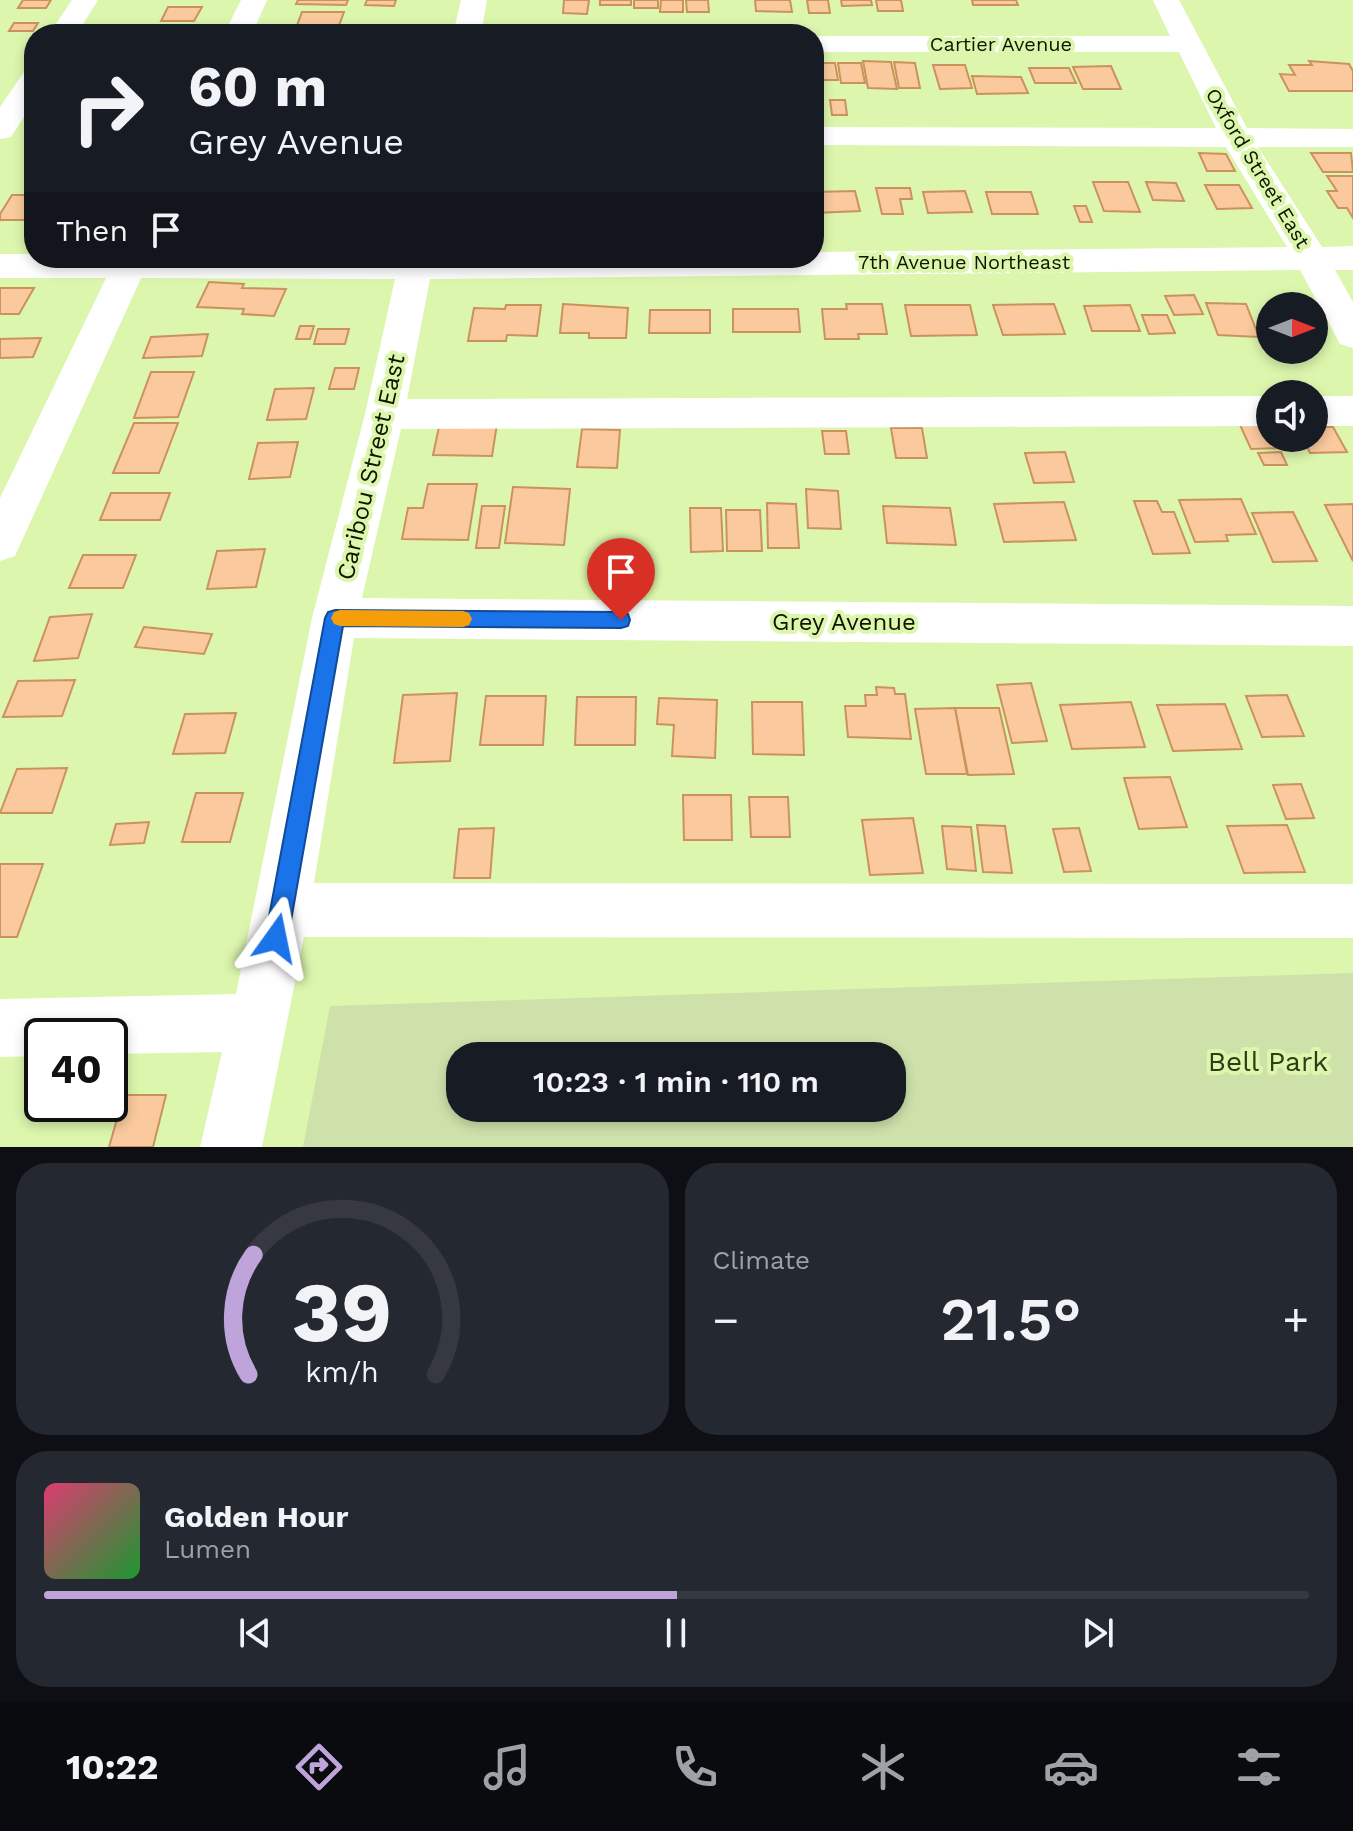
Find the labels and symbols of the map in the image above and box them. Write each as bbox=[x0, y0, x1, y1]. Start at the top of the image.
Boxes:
street label: Cartier Avenue bbox=[930, 32, 1072, 56]
street label: Oxford Street East bbox=[1201, 84, 1315, 253]
street label: 7th Avenue Northeast bbox=[858, 250, 1071, 274]
north arrow bbox=[1256, 292, 1328, 364]
street label: Caribou Street East bbox=[331, 351, 411, 583]
pin bbox=[587, 538, 655, 620]
street label: Grey Avenue bbox=[772, 608, 916, 636]
position arrow bbox=[234, 896, 318, 980]
speed limit sign: 40 bbox=[24, 1018, 128, 1122]
park label: Bell Park bbox=[1208, 1045, 1328, 1078]

